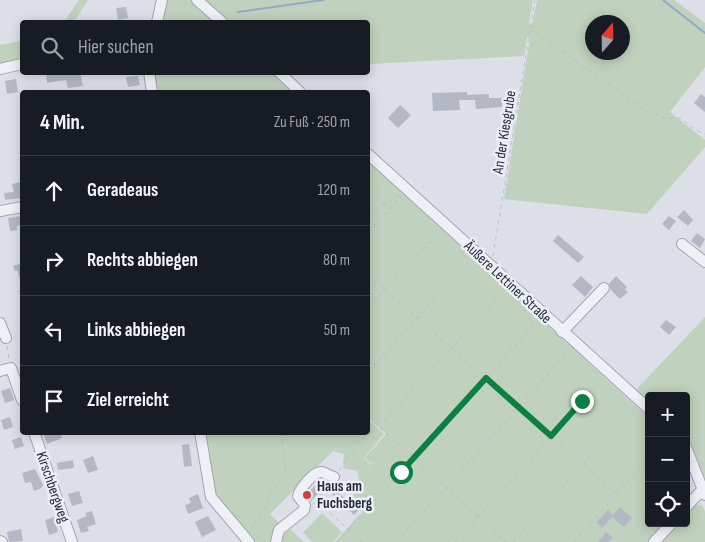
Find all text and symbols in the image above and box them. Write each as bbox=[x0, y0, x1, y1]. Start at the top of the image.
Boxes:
north arrow bbox=[585, 15, 630, 60]
search box bbox=[20, 20, 370, 75]
icon: search bbox=[38, 34, 66, 62]
text: Hier suchen bbox=[78, 36, 154, 59]
street label: An der Kiesgrube bbox=[488, 89, 520, 176]
text: 4 Min. bbox=[40, 110, 85, 135]
text: Zu Fuß · 250 m bbox=[274, 113, 350, 132]
icon: ahead bbox=[40, 177, 68, 205]
text: Geradeaus bbox=[87, 179, 158, 202]
text: 120 m bbox=[318, 181, 350, 200]
street label: Äußere Lettiner Straße bbox=[459, 236, 555, 328]
icon: right bbox=[40, 247, 68, 275]
text: Rechts abbiegen bbox=[87, 249, 198, 272]
text: 80 m bbox=[323, 251, 350, 270]
icon: left bbox=[40, 317, 68, 345]
text: Links abbiegen bbox=[87, 319, 185, 342]
text: 50 m bbox=[324, 321, 350, 340]
icon: arrive bbox=[40, 387, 68, 415]
text: Ziel erreicht bbox=[87, 389, 169, 412]
route end bbox=[571, 390, 594, 413]
map controls bbox=[645, 392, 690, 527]
button: + bbox=[645, 392, 690, 437]
button: − bbox=[645, 437, 690, 482]
street label: Kirschbergweg bbox=[32, 449, 74, 525]
route start bbox=[390, 461, 413, 484]
place label: Haus am Fuchsberg bbox=[317, 477, 373, 513]
button: locate bbox=[645, 482, 690, 527]
marker: Haus am Fuchsberg bbox=[301, 489, 313, 501]

